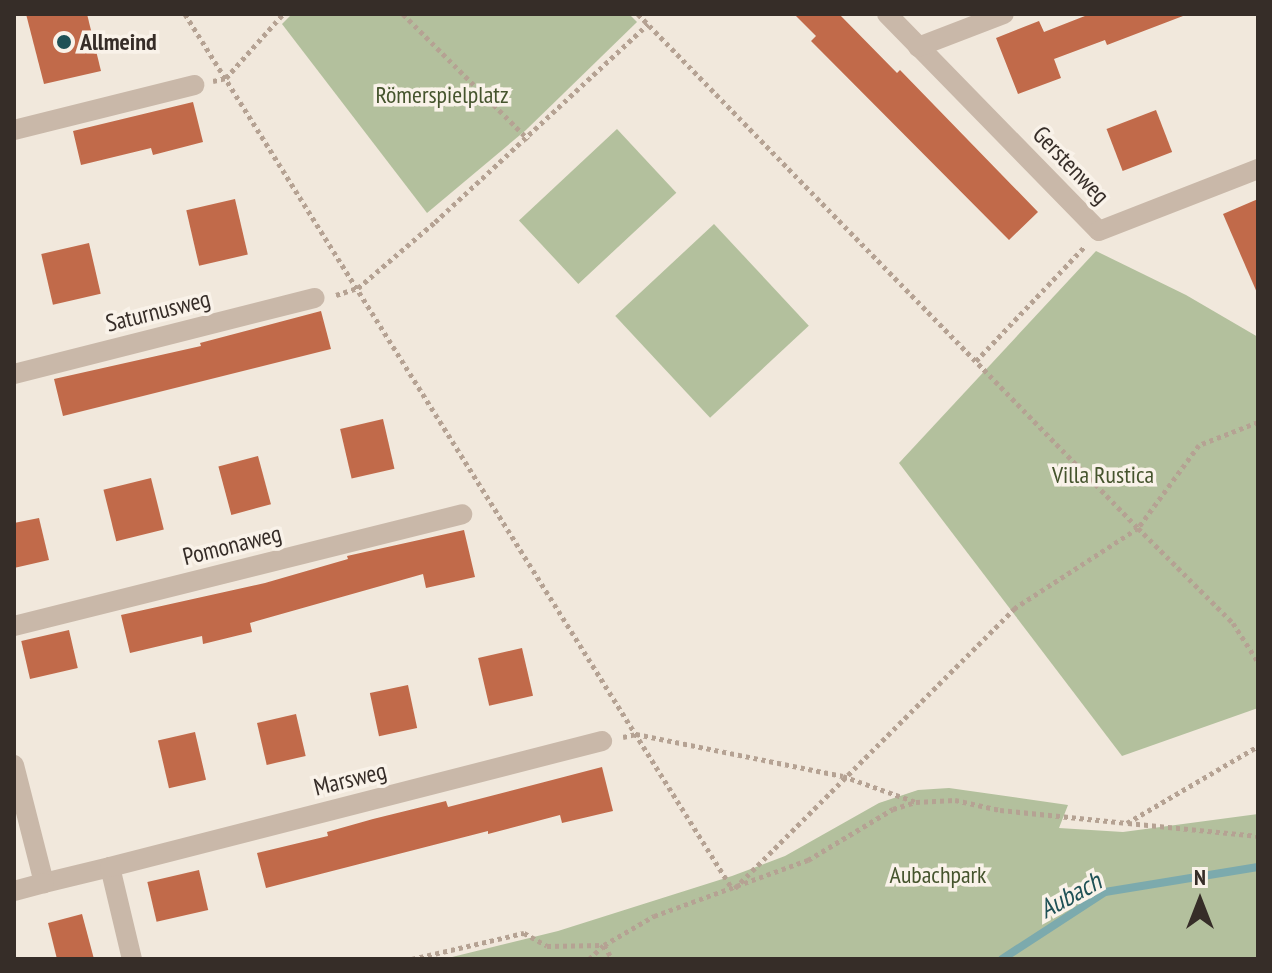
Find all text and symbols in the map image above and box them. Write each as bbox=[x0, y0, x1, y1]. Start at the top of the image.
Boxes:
place label: Allmeind bbox=[80, 28, 157, 56]
marker: Allmeind bbox=[55, 33, 73, 51]
park label: Römerspielplatz bbox=[375, 81, 509, 109]
street label: Gerstenweg bbox=[1027, 120, 1115, 210]
street label: Saturnusweg bbox=[103, 284, 213, 338]
park label: Villa Rustica bbox=[1052, 461, 1154, 489]
street label: Pomonaweg bbox=[180, 519, 284, 571]
street label: Marsweg bbox=[311, 756, 389, 802]
park label: Aubachpark bbox=[890, 861, 986, 889]
north arrow bbox=[1160, 861, 1240, 941]
text: N bbox=[1194, 863, 1206, 891]
water label: Aubach bbox=[1034, 865, 1106, 925]

